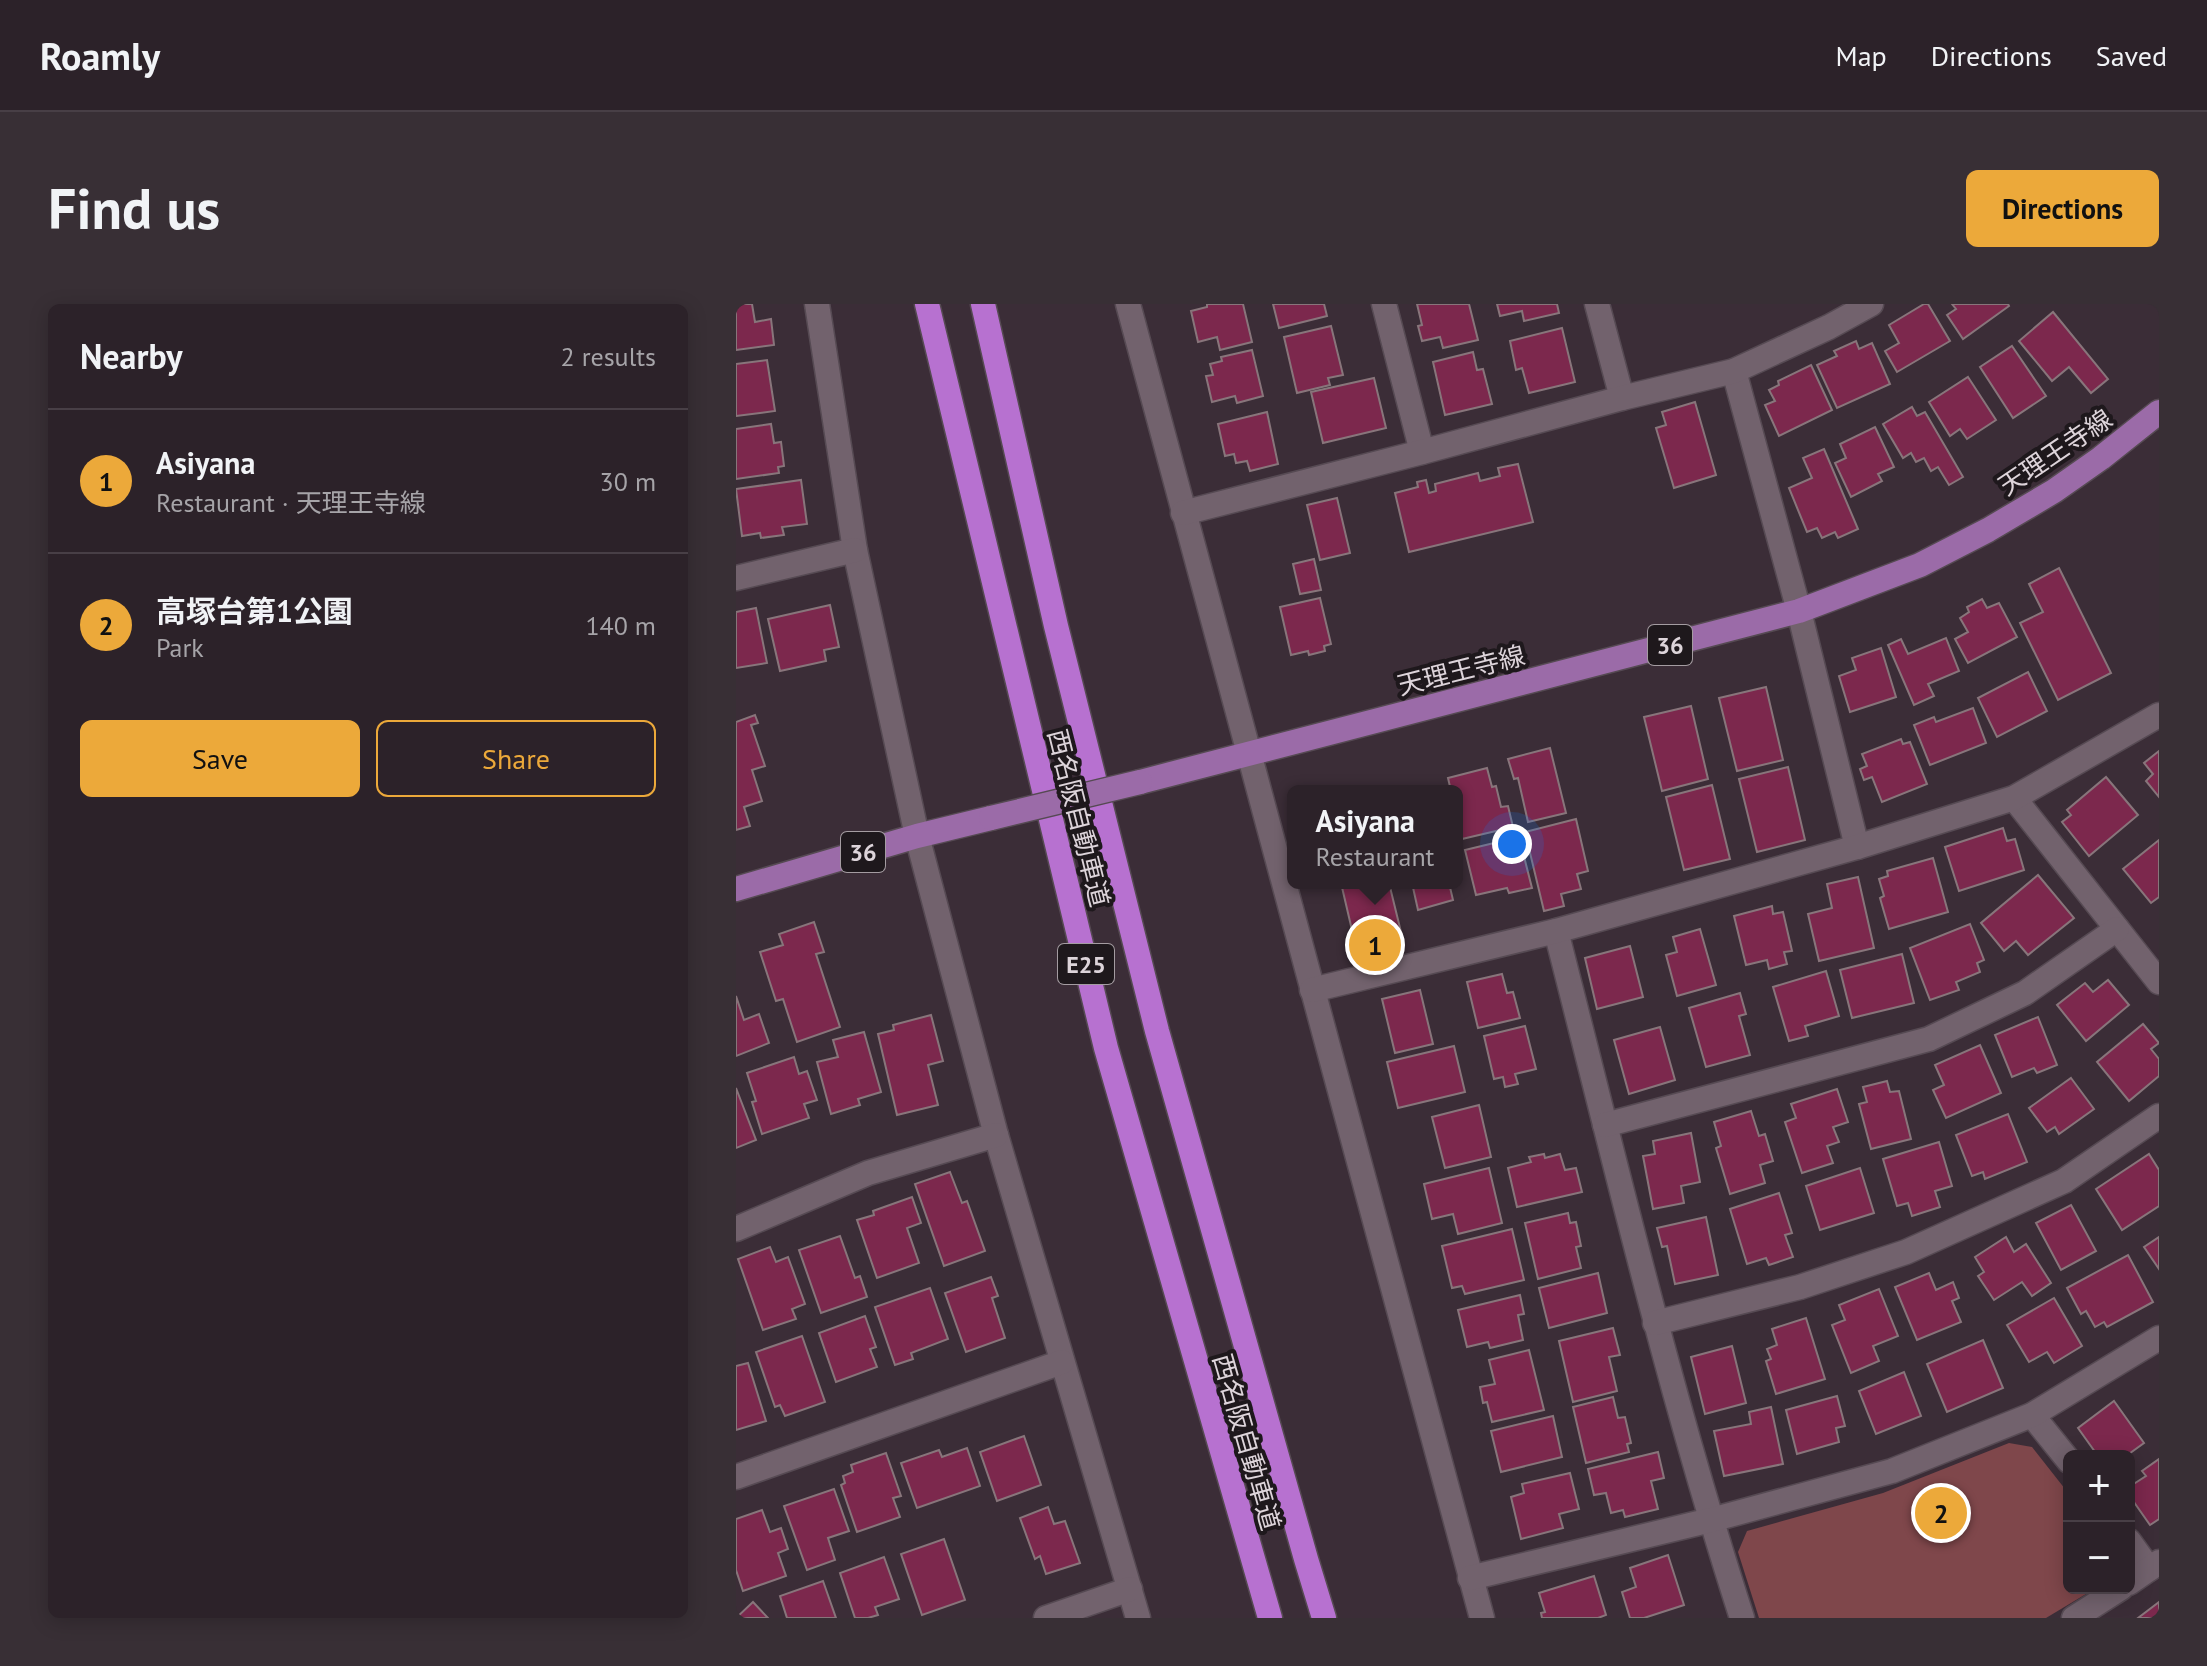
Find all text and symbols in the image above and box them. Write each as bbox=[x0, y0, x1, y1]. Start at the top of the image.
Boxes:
text: Roamly bbox=[40, 31, 160, 80]
text: Map bbox=[1836, 37, 1887, 74]
text: Directions bbox=[1931, 37, 2052, 74]
text: Saved bbox=[2096, 37, 2167, 74]
button: Directions bbox=[1966, 170, 2159, 247]
text: Find us bbox=[48, 172, 220, 244]
text: Nearby bbox=[80, 334, 182, 378]
text: 2 results bbox=[561, 340, 656, 373]
street label: 天理王寺線 bbox=[1992, 402, 2118, 502]
text: Asiyana bbox=[156, 443, 255, 482]
text: 1 bbox=[99, 465, 113, 498]
text: 30 m bbox=[600, 465, 656, 498]
text: Restaurant · 天理王寺線 bbox=[156, 486, 426, 519]
text: 高塚台第1公園 bbox=[156, 591, 353, 630]
text: 2 bbox=[99, 609, 113, 642]
text: 140 m bbox=[585, 609, 656, 642]
road number: 36 bbox=[1648, 625, 1692, 665]
text: Park bbox=[156, 631, 204, 664]
street label: 天理王寺線 bbox=[1394, 638, 1528, 702]
button: Save bbox=[80, 720, 360, 797]
button: Share bbox=[376, 720, 656, 797]
street label: 西名阪自動車道 bbox=[1041, 726, 1117, 910]
popup bbox=[1287, 785, 1463, 889]
text: Asiyana bbox=[1316, 801, 1415, 840]
your location bbox=[1492, 824, 1532, 864]
road number: 36 bbox=[841, 832, 885, 872]
text: Restaurant bbox=[1316, 840, 1434, 873]
pin: 1 bbox=[1349, 915, 1401, 975]
road number: E25 bbox=[1058, 944, 1114, 984]
street label: 西名阪自動車道 bbox=[1206, 1350, 1288, 1534]
map controls bbox=[2063, 1450, 2135, 1594]
button: + bbox=[2063, 1450, 2135, 1522]
pin: 2 bbox=[1915, 1483, 1967, 1543]
button: − bbox=[2063, 1522, 2135, 1594]

